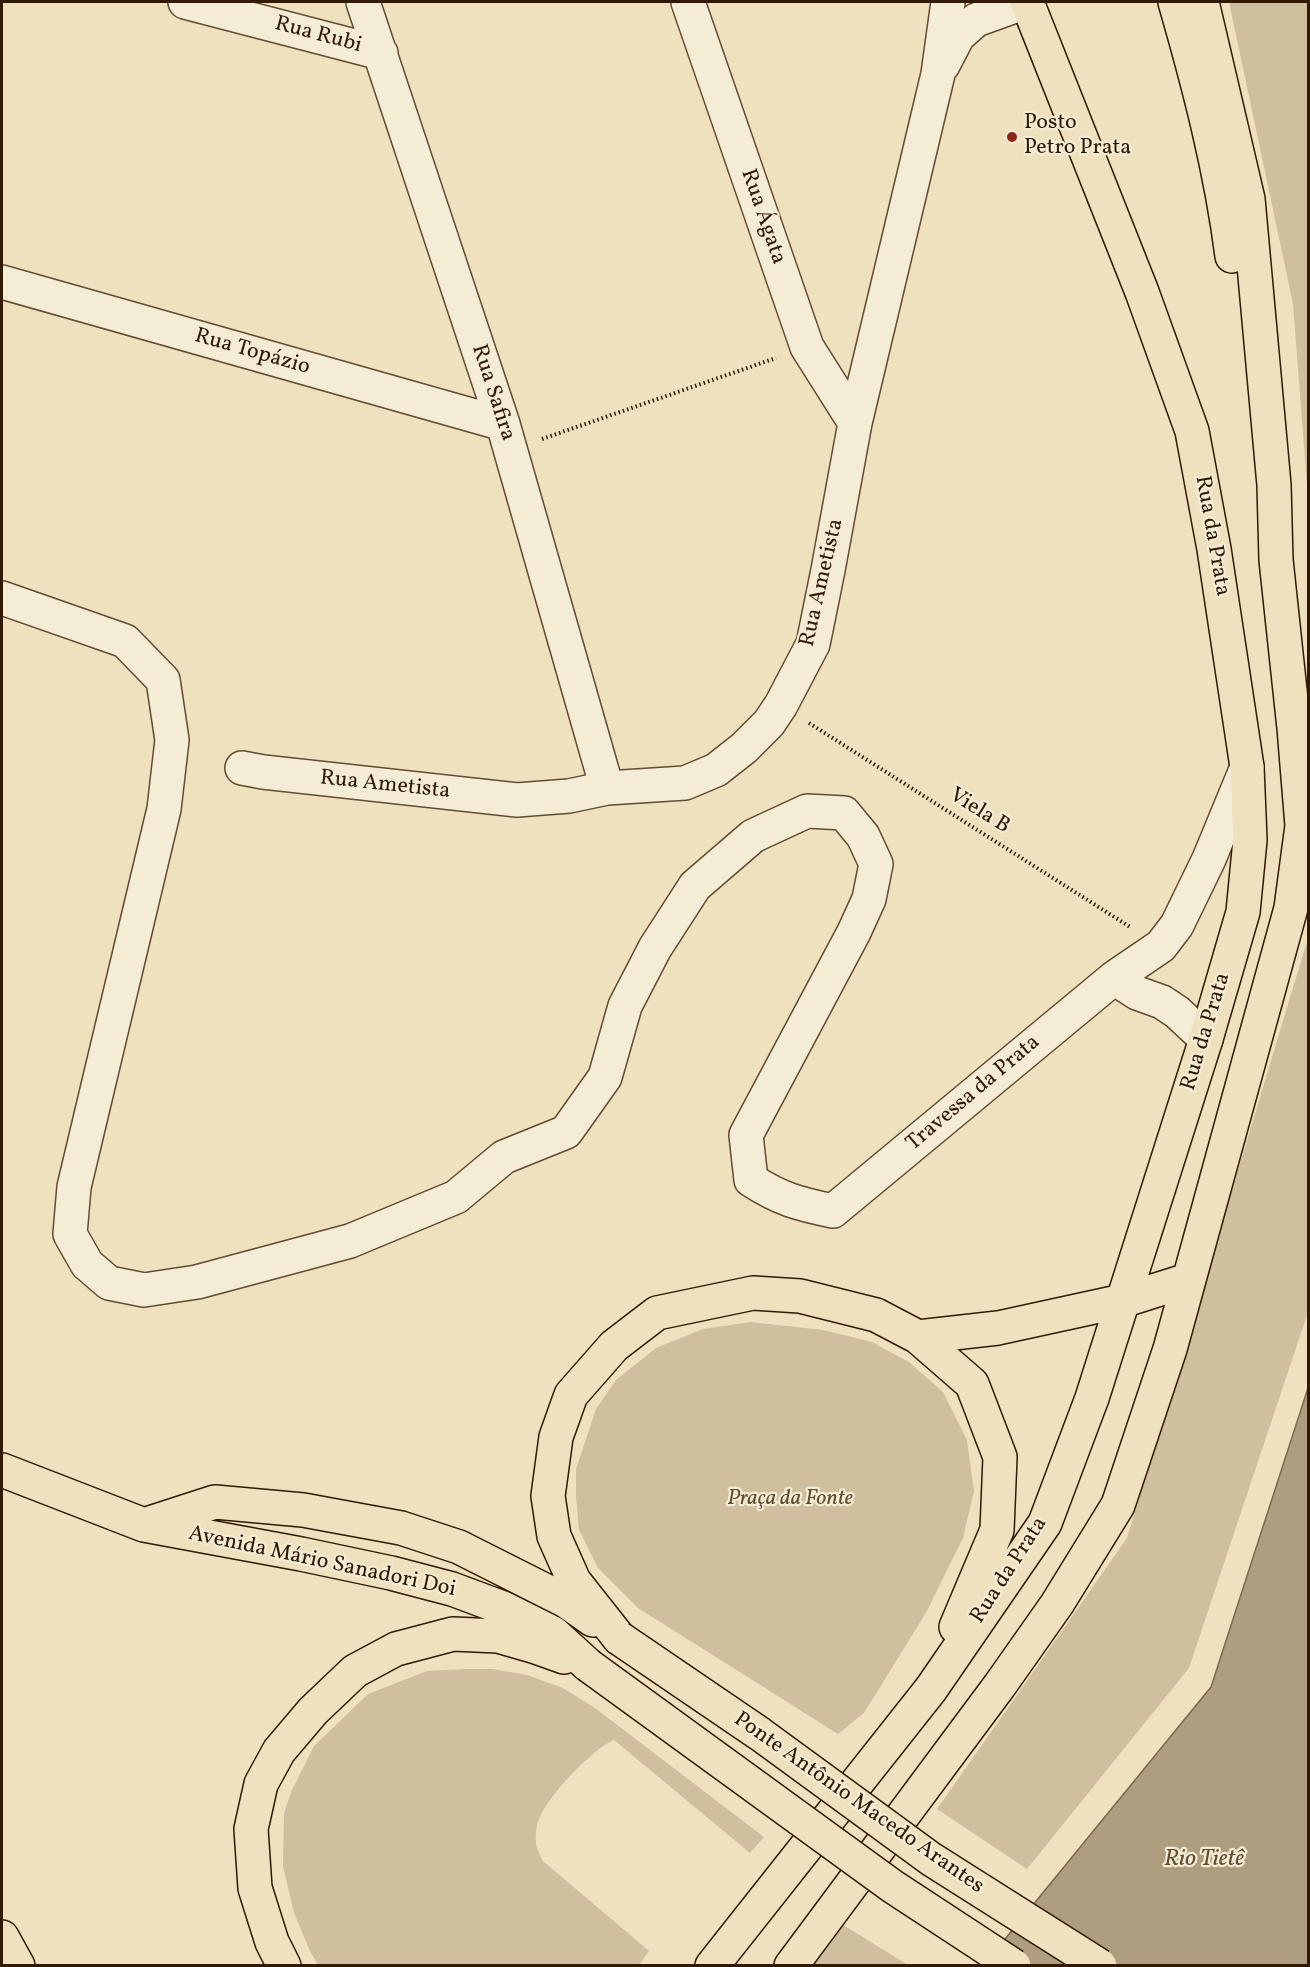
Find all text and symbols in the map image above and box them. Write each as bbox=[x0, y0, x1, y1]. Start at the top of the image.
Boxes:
street label: Rua Rubi bbox=[272, 12, 364, 60]
place label: Posto Petro Prata bbox=[1024, 111, 1131, 162]
marker: Posto Petro Prata bbox=[1005, 130, 1019, 144]
street label: Rua Ágata bbox=[733, 166, 791, 268]
street label: Rua Topázio bbox=[191, 324, 313, 382]
street label: Rua Safira bbox=[464, 341, 520, 445]
street label: Rua da Prata bbox=[1187, 474, 1235, 598]
street label: Rua Ametista bbox=[795, 516, 851, 650]
street label: Rua Ametista bbox=[319, 766, 451, 806]
street label: Viela B bbox=[944, 783, 1014, 841]
street label: Rua da Prata bbox=[1177, 970, 1237, 1094]
street label: Travessa da Prata bbox=[902, 1030, 1046, 1158]
park label: Praça da Fonte bbox=[727, 1487, 853, 1513]
street label: Rua da Prata bbox=[966, 1513, 1054, 1629]
street label: Avenida Mário Sanadori Doi bbox=[186, 1522, 458, 1604]
street label: Ponte Antônio Macedo Arantes bbox=[728, 1707, 988, 1901]
water label: Rio Tietê bbox=[1164, 1847, 1244, 1875]

